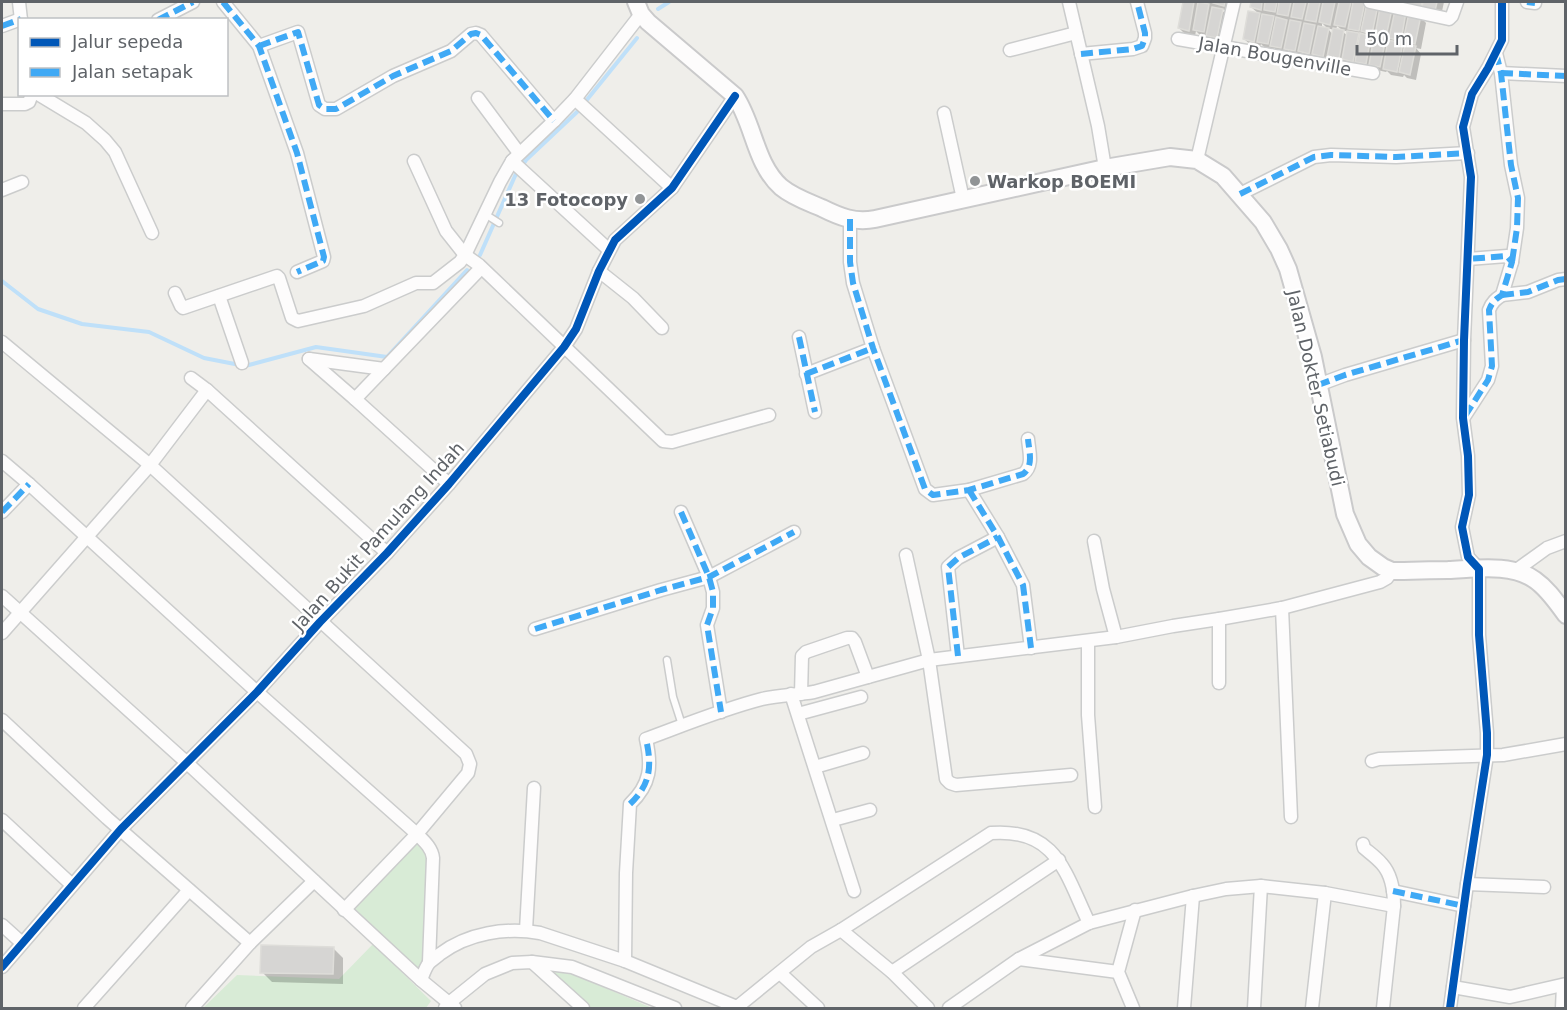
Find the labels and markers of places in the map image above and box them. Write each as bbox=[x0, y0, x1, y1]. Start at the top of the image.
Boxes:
place label: Warkop BOEMI bbox=[987, 171, 1136, 192]
marker: Warkop BOEMI bbox=[968, 174, 982, 188]
place label: 13 Fotocopy bbox=[504, 189, 628, 210]
marker: 13 Fotocopy bbox=[633, 192, 647, 206]

